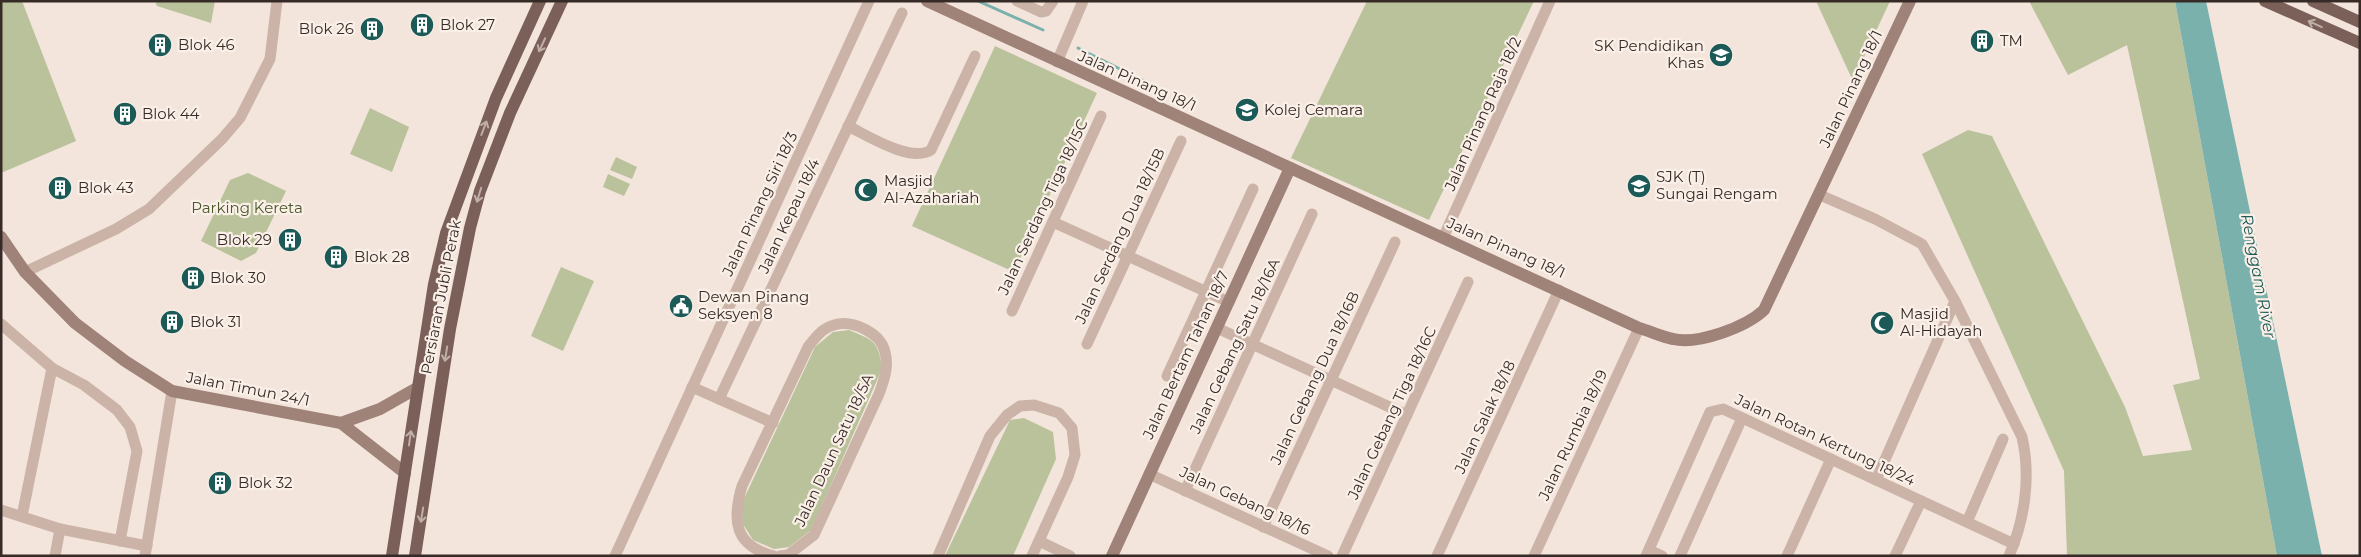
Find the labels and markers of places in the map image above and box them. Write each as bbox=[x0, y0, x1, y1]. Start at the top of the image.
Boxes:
building icon: Blok 27 bbox=[409, 12, 435, 38]
place label: Blok 27 bbox=[440, 15, 495, 34]
building icon: Blok 26 bbox=[359, 16, 385, 42]
place label: Blok 26 bbox=[299, 19, 354, 38]
building icon: TM bbox=[1969, 28, 1995, 54]
place label: TM bbox=[2000, 31, 2023, 50]
building icon: Blok 46 bbox=[147, 32, 173, 58]
place label: Blok 46 bbox=[178, 35, 235, 54]
place label: SK Pendidikan Khas bbox=[1594, 36, 1704, 72]
school or university icon: SK Pendidikan Khas bbox=[1708, 42, 1734, 68]
school or university icon: Kolej Cemara bbox=[1234, 97, 1260, 123]
place label: Kolej Cemara bbox=[1264, 100, 1363, 119]
building icon: Blok 44 bbox=[112, 101, 138, 127]
place label: Blok 44 bbox=[142, 104, 200, 123]
place label: SJK (T) Sungai Rengam bbox=[1656, 167, 1778, 203]
place label: Masjid Al-Azahariah bbox=[884, 171, 979, 207]
school or university icon: SJK (T) Sungai Rengam bbox=[1626, 173, 1652, 199]
building icon: Blok 43 bbox=[47, 175, 73, 201]
mosque icon: Masjid Al-Azahariah bbox=[853, 177, 879, 203]
place label: Blok 43 bbox=[78, 178, 134, 197]
building icon: Blok 29 bbox=[277, 227, 303, 253]
place label: Blok 29 bbox=[217, 230, 272, 249]
building icon: Blok 28 bbox=[323, 244, 349, 270]
place label: Blok 28 bbox=[354, 247, 410, 266]
building icon: Blok 30 bbox=[180, 265, 206, 291]
place label: Blok 30 bbox=[210, 268, 266, 287]
place label: Dewan Pinang Seksyen 8 bbox=[698, 287, 809, 323]
public building icon: Dewan Pinang Seksyen 8 bbox=[668, 293, 694, 319]
place label: Masjid Al-Hidayah bbox=[1900, 304, 1982, 340]
building icon: Blok 31 bbox=[159, 309, 185, 335]
mosque icon: Masjid Al-Hidayah bbox=[1869, 310, 1895, 336]
place label: Blok 31 bbox=[190, 312, 242, 331]
building icon: Blok 32 bbox=[207, 470, 233, 496]
place label: Blok 32 bbox=[238, 473, 293, 492]

